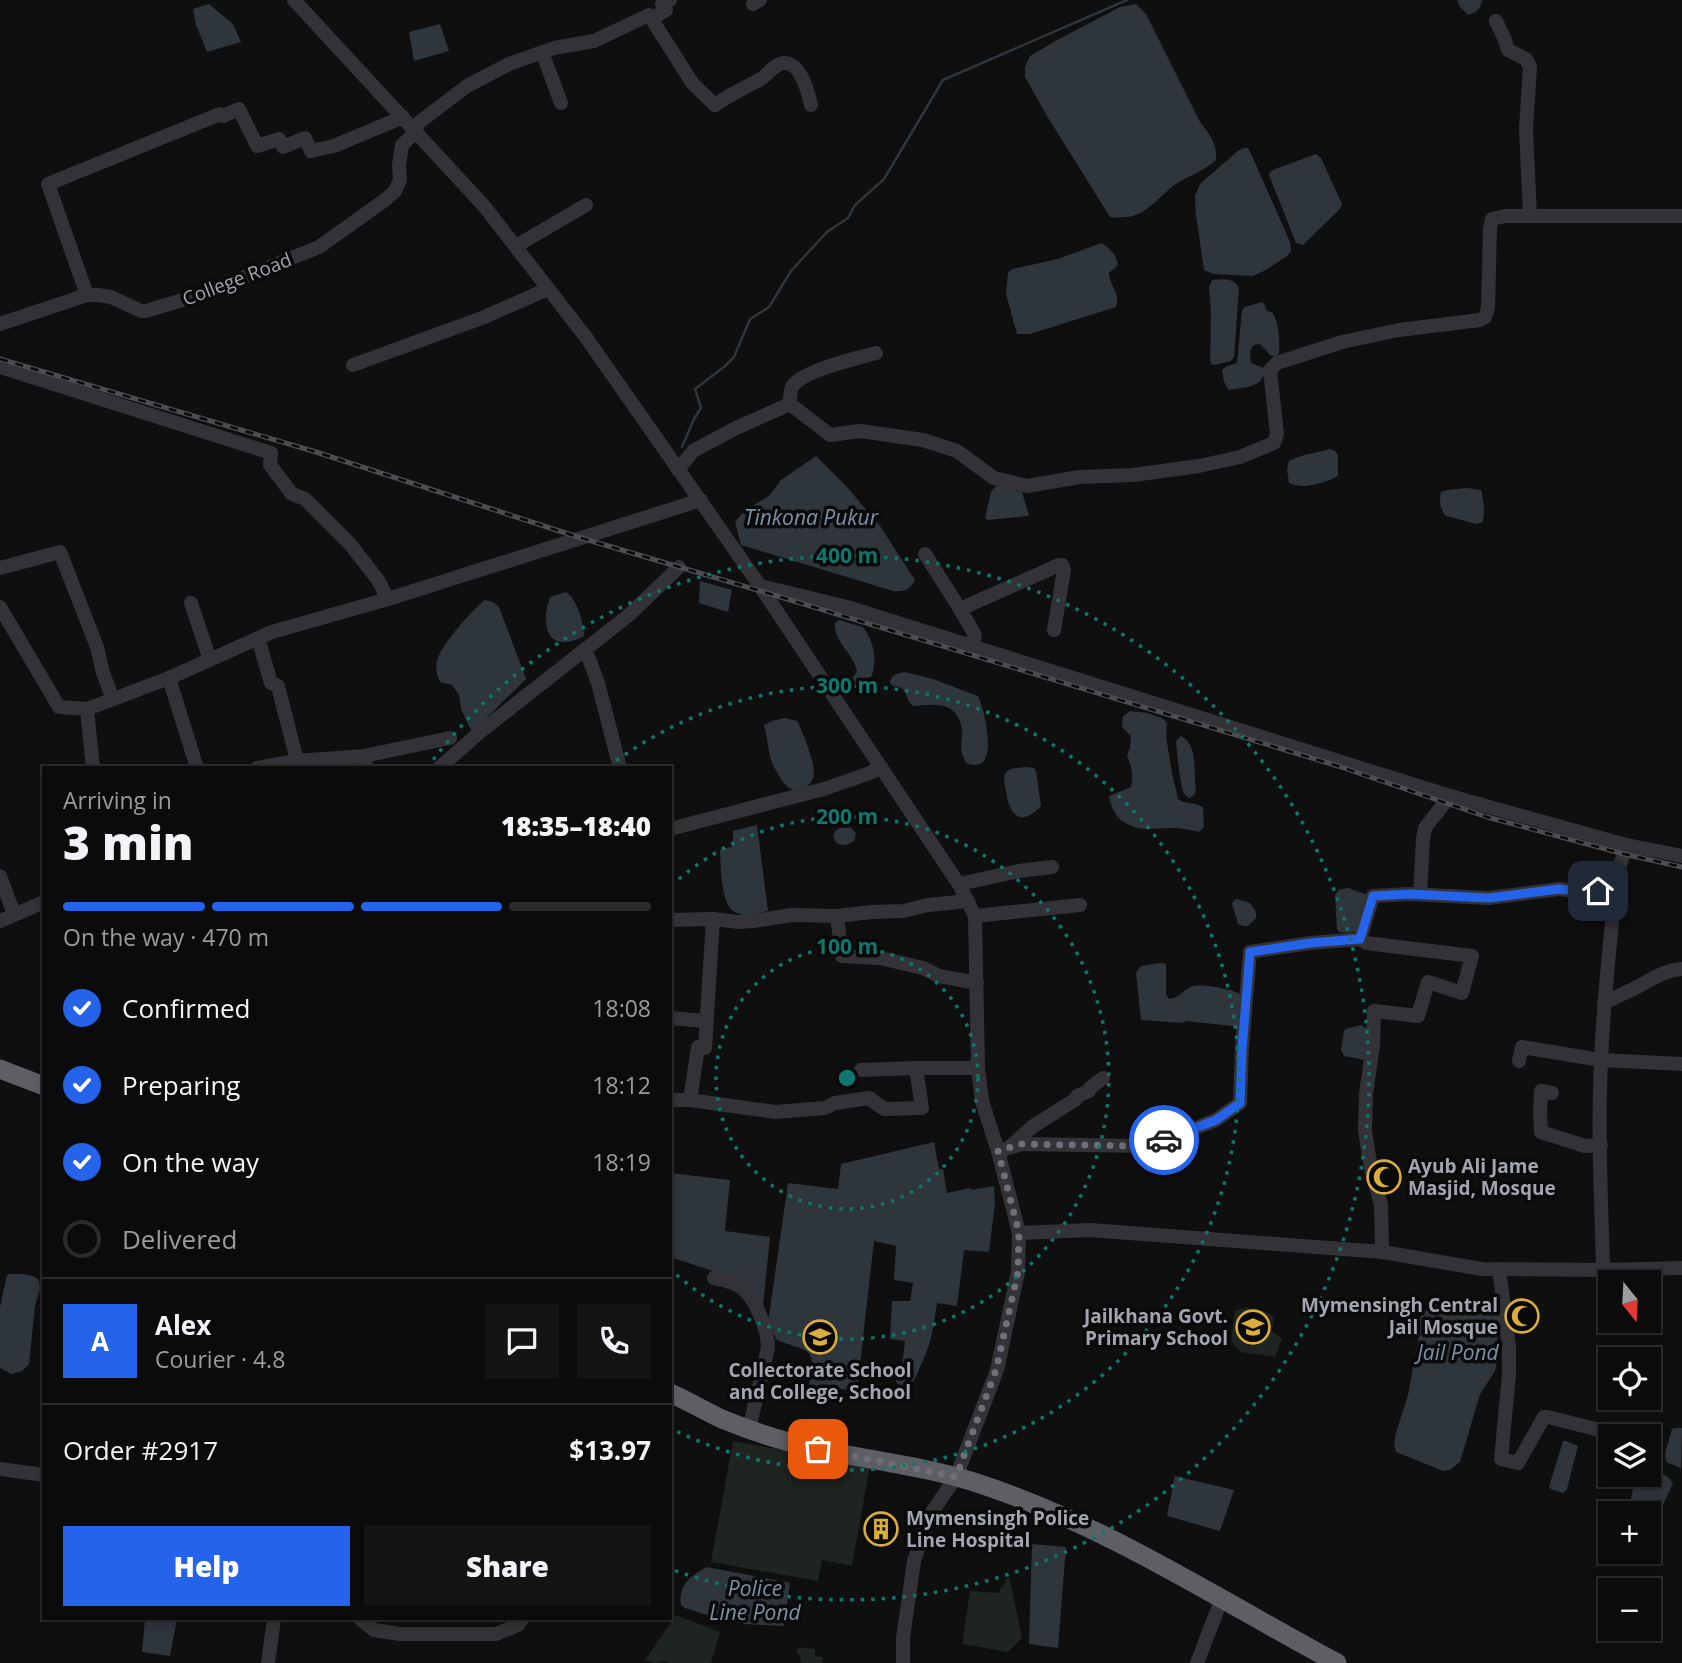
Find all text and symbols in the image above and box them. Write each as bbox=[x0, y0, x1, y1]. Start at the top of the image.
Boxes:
street label: College Road bbox=[179, 246, 295, 312]
water label: Tinkona Pukur bbox=[744, 503, 879, 531]
text: 400 m bbox=[816, 541, 878, 569]
text: 300 m bbox=[816, 671, 878, 699]
text: Arriving in bbox=[63, 784, 172, 816]
text: 200 m bbox=[816, 802, 878, 830]
text: 18:35–18:40 bbox=[501, 808, 651, 844]
text: 3 min bbox=[63, 811, 194, 873]
pin bbox=[1568, 861, 1628, 921]
icon: home bbox=[1579, 872, 1617, 910]
text: On the way · 470 m bbox=[63, 921, 269, 953]
text: 100 m bbox=[816, 932, 878, 960]
icon: check bbox=[63, 989, 101, 1027]
text: Confirmed bbox=[122, 990, 250, 1026]
text: 18:08 bbox=[592, 992, 651, 1024]
icon: check bbox=[63, 1066, 101, 1104]
centre of rings bbox=[835, 1066, 859, 1090]
text: Preparing bbox=[122, 1067, 240, 1103]
text: 18:12 bbox=[592, 1069, 651, 1101]
courier bbox=[1129, 1105, 1199, 1175]
icon: car bbox=[1145, 1121, 1183, 1159]
icon: check bbox=[63, 1143, 101, 1181]
text: On the way bbox=[122, 1144, 259, 1180]
text: 18:19 bbox=[592, 1146, 651, 1178]
place label: Ayub Ali Jame Masjid, Mosque bbox=[1408, 1153, 1556, 1201]
mosque icon: Ayub Ali Jame Masjid, Mosque bbox=[1365, 1158, 1403, 1196]
text: Delivered bbox=[122, 1221, 237, 1257]
north arrow bbox=[1598, 1270, 1661, 1334]
map controls bbox=[1598, 1270, 1661, 1641]
place label: Mymensingh Central Jail Mosque bbox=[1301, 1292, 1498, 1340]
mosque icon: Mymensingh Central Jail Mosque bbox=[1503, 1297, 1541, 1335]
place label: Jailkhana Govt. Primary School bbox=[1082, 1303, 1228, 1351]
button: chat bbox=[485, 1304, 559, 1378]
button: phone bbox=[577, 1304, 651, 1378]
text: Alex bbox=[155, 1307, 211, 1343]
school or university icon: Jailkhana Govt. Primary School bbox=[1234, 1308, 1272, 1346]
school or university icon: Collectorate School and College, School bbox=[801, 1318, 839, 1356]
text: A bbox=[91, 1323, 109, 1359]
water label: Jail Pond bbox=[1413, 1338, 1500, 1366]
text: Courier · 4.8 bbox=[155, 1343, 285, 1375]
button: locate bbox=[1598, 1347, 1661, 1410]
place label: Collectorate School and College, School bbox=[728, 1357, 912, 1405]
pin bbox=[788, 1419, 848, 1479]
button: layers bbox=[1598, 1424, 1661, 1487]
icon: bag bbox=[799, 1430, 837, 1468]
text: Order #2917 bbox=[63, 1432, 218, 1468]
text: $13.97 bbox=[569, 1432, 651, 1468]
button: + bbox=[1598, 1501, 1661, 1564]
place label: Mymensingh Police Line Hospital bbox=[906, 1505, 1089, 1553]
building icon: Mymensingh Police Line Hospital bbox=[862, 1510, 900, 1548]
button: Help bbox=[63, 1526, 350, 1606]
button: Share bbox=[364, 1526, 651, 1606]
water label: Police Line Pond bbox=[709, 1574, 802, 1626]
button: − bbox=[1598, 1578, 1661, 1641]

